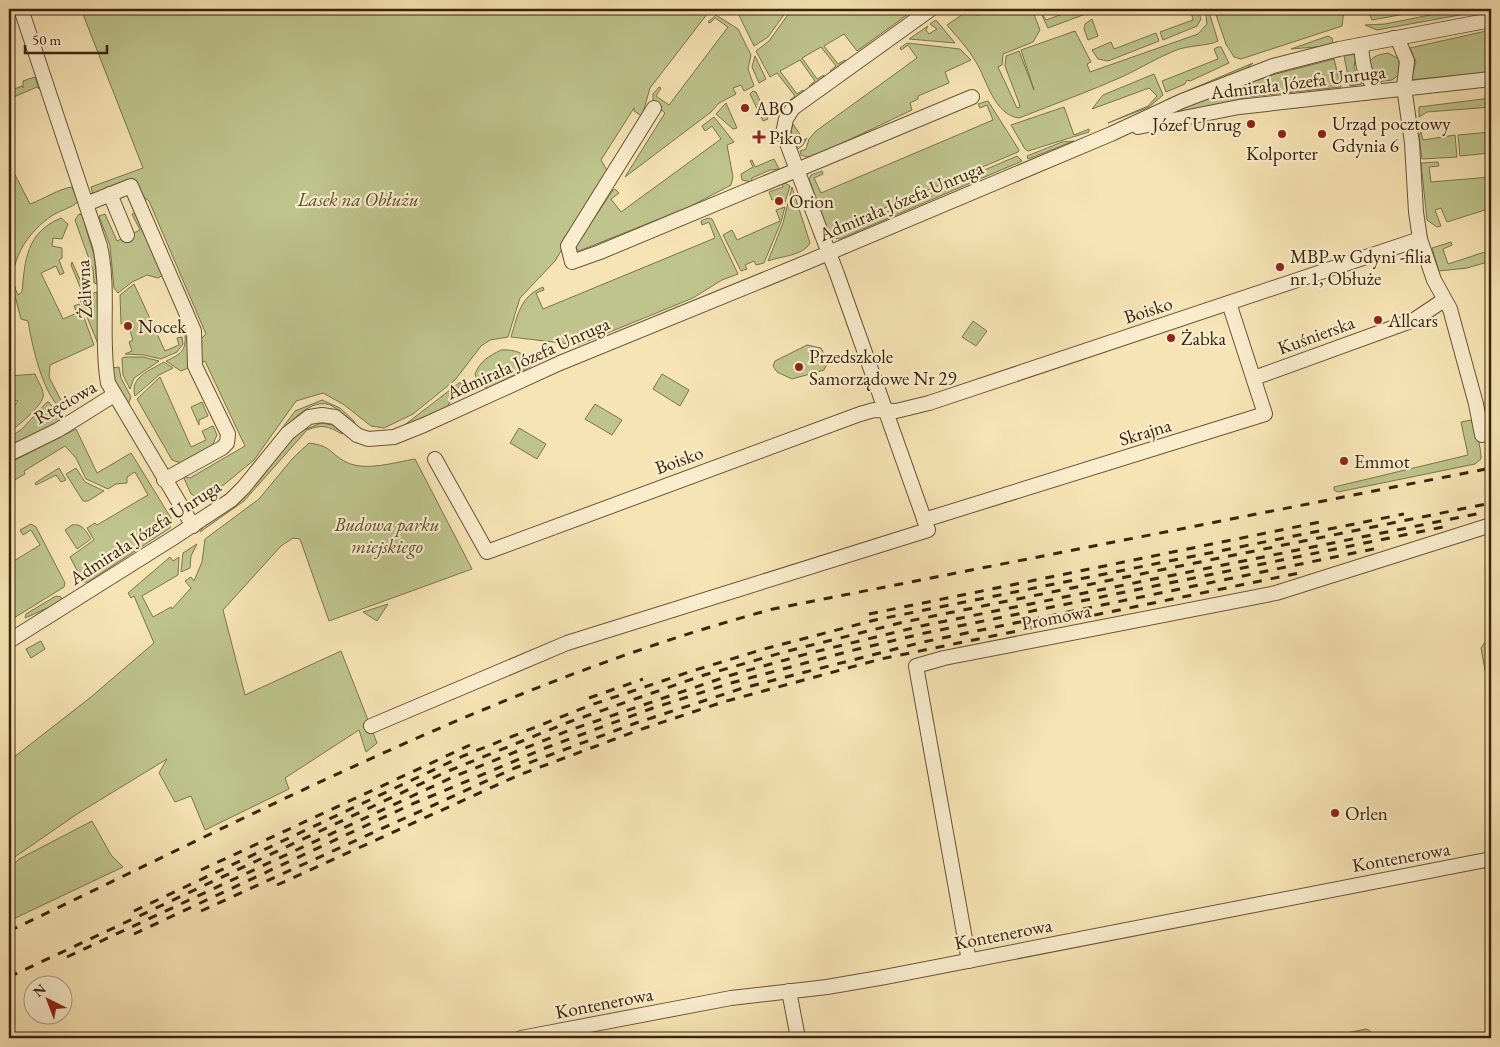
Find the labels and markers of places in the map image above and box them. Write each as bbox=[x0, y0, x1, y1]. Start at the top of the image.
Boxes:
place label: ABO bbox=[754, 96, 794, 121]
marker: ABO bbox=[739, 102, 751, 114]
place label: Urząd pocztowy Gdynia 6 bbox=[1332, 111, 1451, 158]
place label: Józef Unrug bbox=[1150, 112, 1242, 137]
marker: Józef Unrug bbox=[1245, 118, 1257, 130]
place label: Piko bbox=[769, 125, 802, 150]
marker: Kolporter bbox=[1276, 128, 1288, 140]
marker: Urząd pocztowy Gdynia 6 bbox=[1316, 128, 1328, 140]
marker: Piko bbox=[753, 131, 765, 143]
place label: Kolporter bbox=[1246, 141, 1319, 166]
place label: Orion bbox=[789, 189, 834, 214]
marker: Orion bbox=[773, 195, 785, 207]
place label: MBP w Gdyni -filia nr 1, Obłuże bbox=[1290, 244, 1432, 291]
marker: MBP w Gdyni -filia nr 1, Obłuże bbox=[1274, 261, 1286, 273]
place label: Allcars bbox=[1387, 308, 1438, 333]
place label: Nocek bbox=[138, 314, 187, 339]
marker: Allcars bbox=[1372, 314, 1384, 326]
marker: Nocek bbox=[122, 320, 134, 332]
place label: Żabka bbox=[1181, 326, 1226, 351]
marker: Żabka bbox=[1165, 332, 1177, 344]
place label: Przedszkole Samorządowe Nr 29 bbox=[809, 344, 957, 391]
marker: Przedszkole Samorządowe Nr 29 bbox=[793, 361, 805, 373]
place label: Emmot bbox=[1354, 449, 1410, 474]
marker: Emmot bbox=[1338, 455, 1350, 467]
place label: Orlen bbox=[1345, 801, 1388, 826]
marker: Orlen bbox=[1329, 807, 1341, 819]

